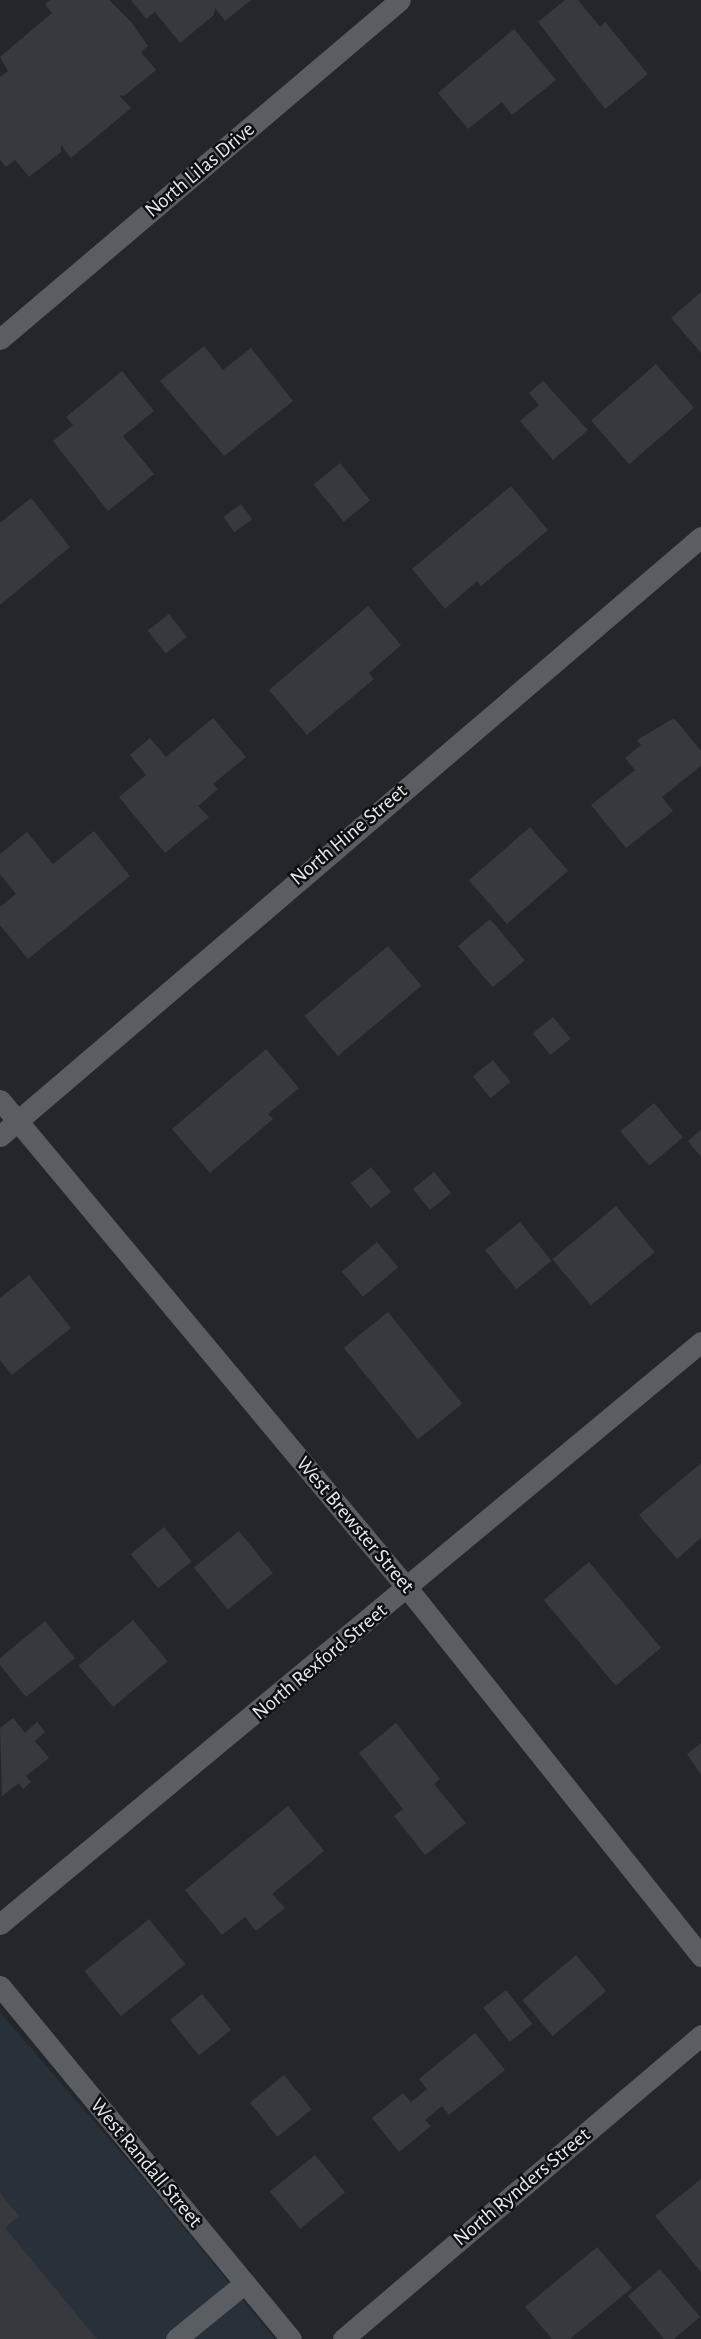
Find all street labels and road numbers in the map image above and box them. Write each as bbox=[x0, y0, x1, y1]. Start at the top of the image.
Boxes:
street label: North Lilas Drive bbox=[140, 117, 260, 223]
street label: North Hine Street bbox=[285, 779, 413, 891]
street label: West Brewster Street bbox=[291, 1452, 419, 1598]
street label: North Rexford Street bbox=[247, 1598, 393, 1726]
street label: West Randall Street bbox=[85, 2093, 207, 2233]
street label: North Rynders Street bbox=[448, 2122, 596, 2252]

